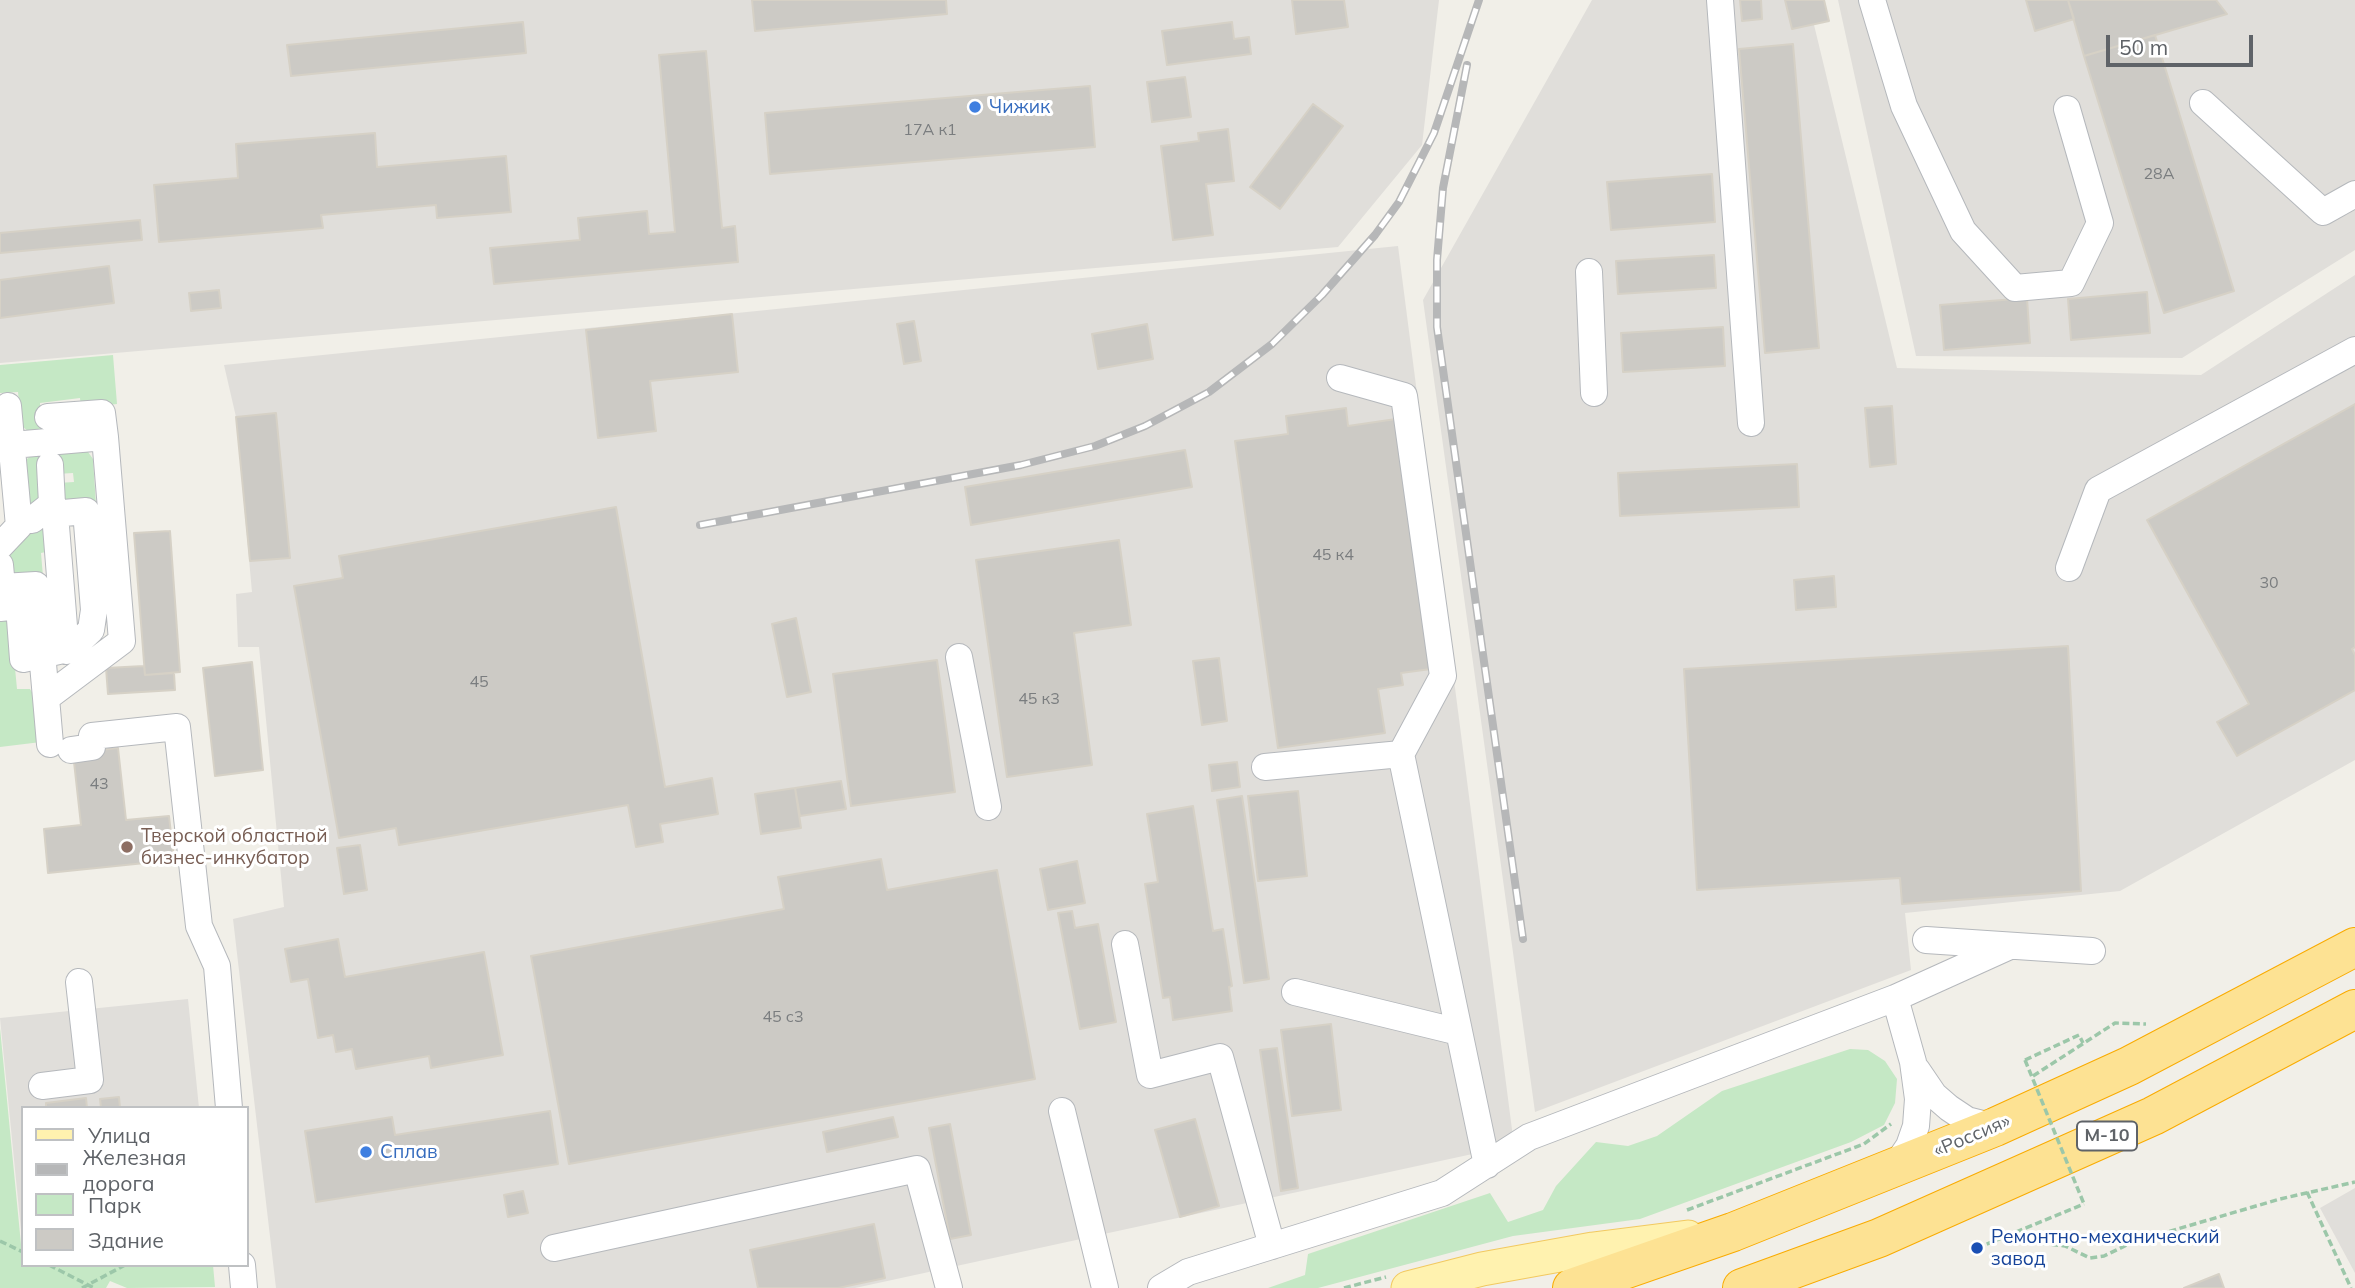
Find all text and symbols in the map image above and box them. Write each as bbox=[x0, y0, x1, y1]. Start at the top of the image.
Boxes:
scale bar bbox=[2110, 21, 2257, 65]
text: 50 m bbox=[2119, 34, 2168, 60]
place label: Чижик bbox=[989, 96, 1050, 118]
marker: Чижик bbox=[967, 99, 983, 115]
house number: 17А к1 bbox=[903, 120, 957, 140]
house number: 28А bbox=[2144, 164, 2174, 184]
house number: 45 к4 bbox=[1312, 545, 1354, 565]
house number: 30 bbox=[2259, 573, 2279, 593]
house number: 45 bbox=[469, 672, 489, 692]
house number: 45 к3 bbox=[1018, 689, 1060, 709]
house number: 43 bbox=[89, 774, 109, 794]
place label: Тверской областной бизнес-инкубатор bbox=[141, 825, 327, 869]
marker: Тверской областной бизнес-инкубатор bbox=[119, 839, 135, 855]
house number: 45 с3 bbox=[762, 1007, 804, 1027]
legend bbox=[21, 1106, 248, 1267]
street label: «Россия» bbox=[1930, 1110, 2014, 1162]
road number: М-10 bbox=[2077, 1121, 2137, 1150]
text: Улица bbox=[88, 1122, 151, 1148]
place label: Сплав bbox=[380, 1141, 438, 1163]
text: Железная дорога bbox=[82, 1144, 186, 1196]
marker: Сплав bbox=[358, 1144, 374, 1160]
text: Парк bbox=[88, 1192, 141, 1218]
place label: Ремонтно-механический завод bbox=[1991, 1226, 2220, 1270]
text: Здание bbox=[88, 1227, 164, 1253]
marker: Ремонтно-механический завод bbox=[1969, 1240, 1985, 1256]

